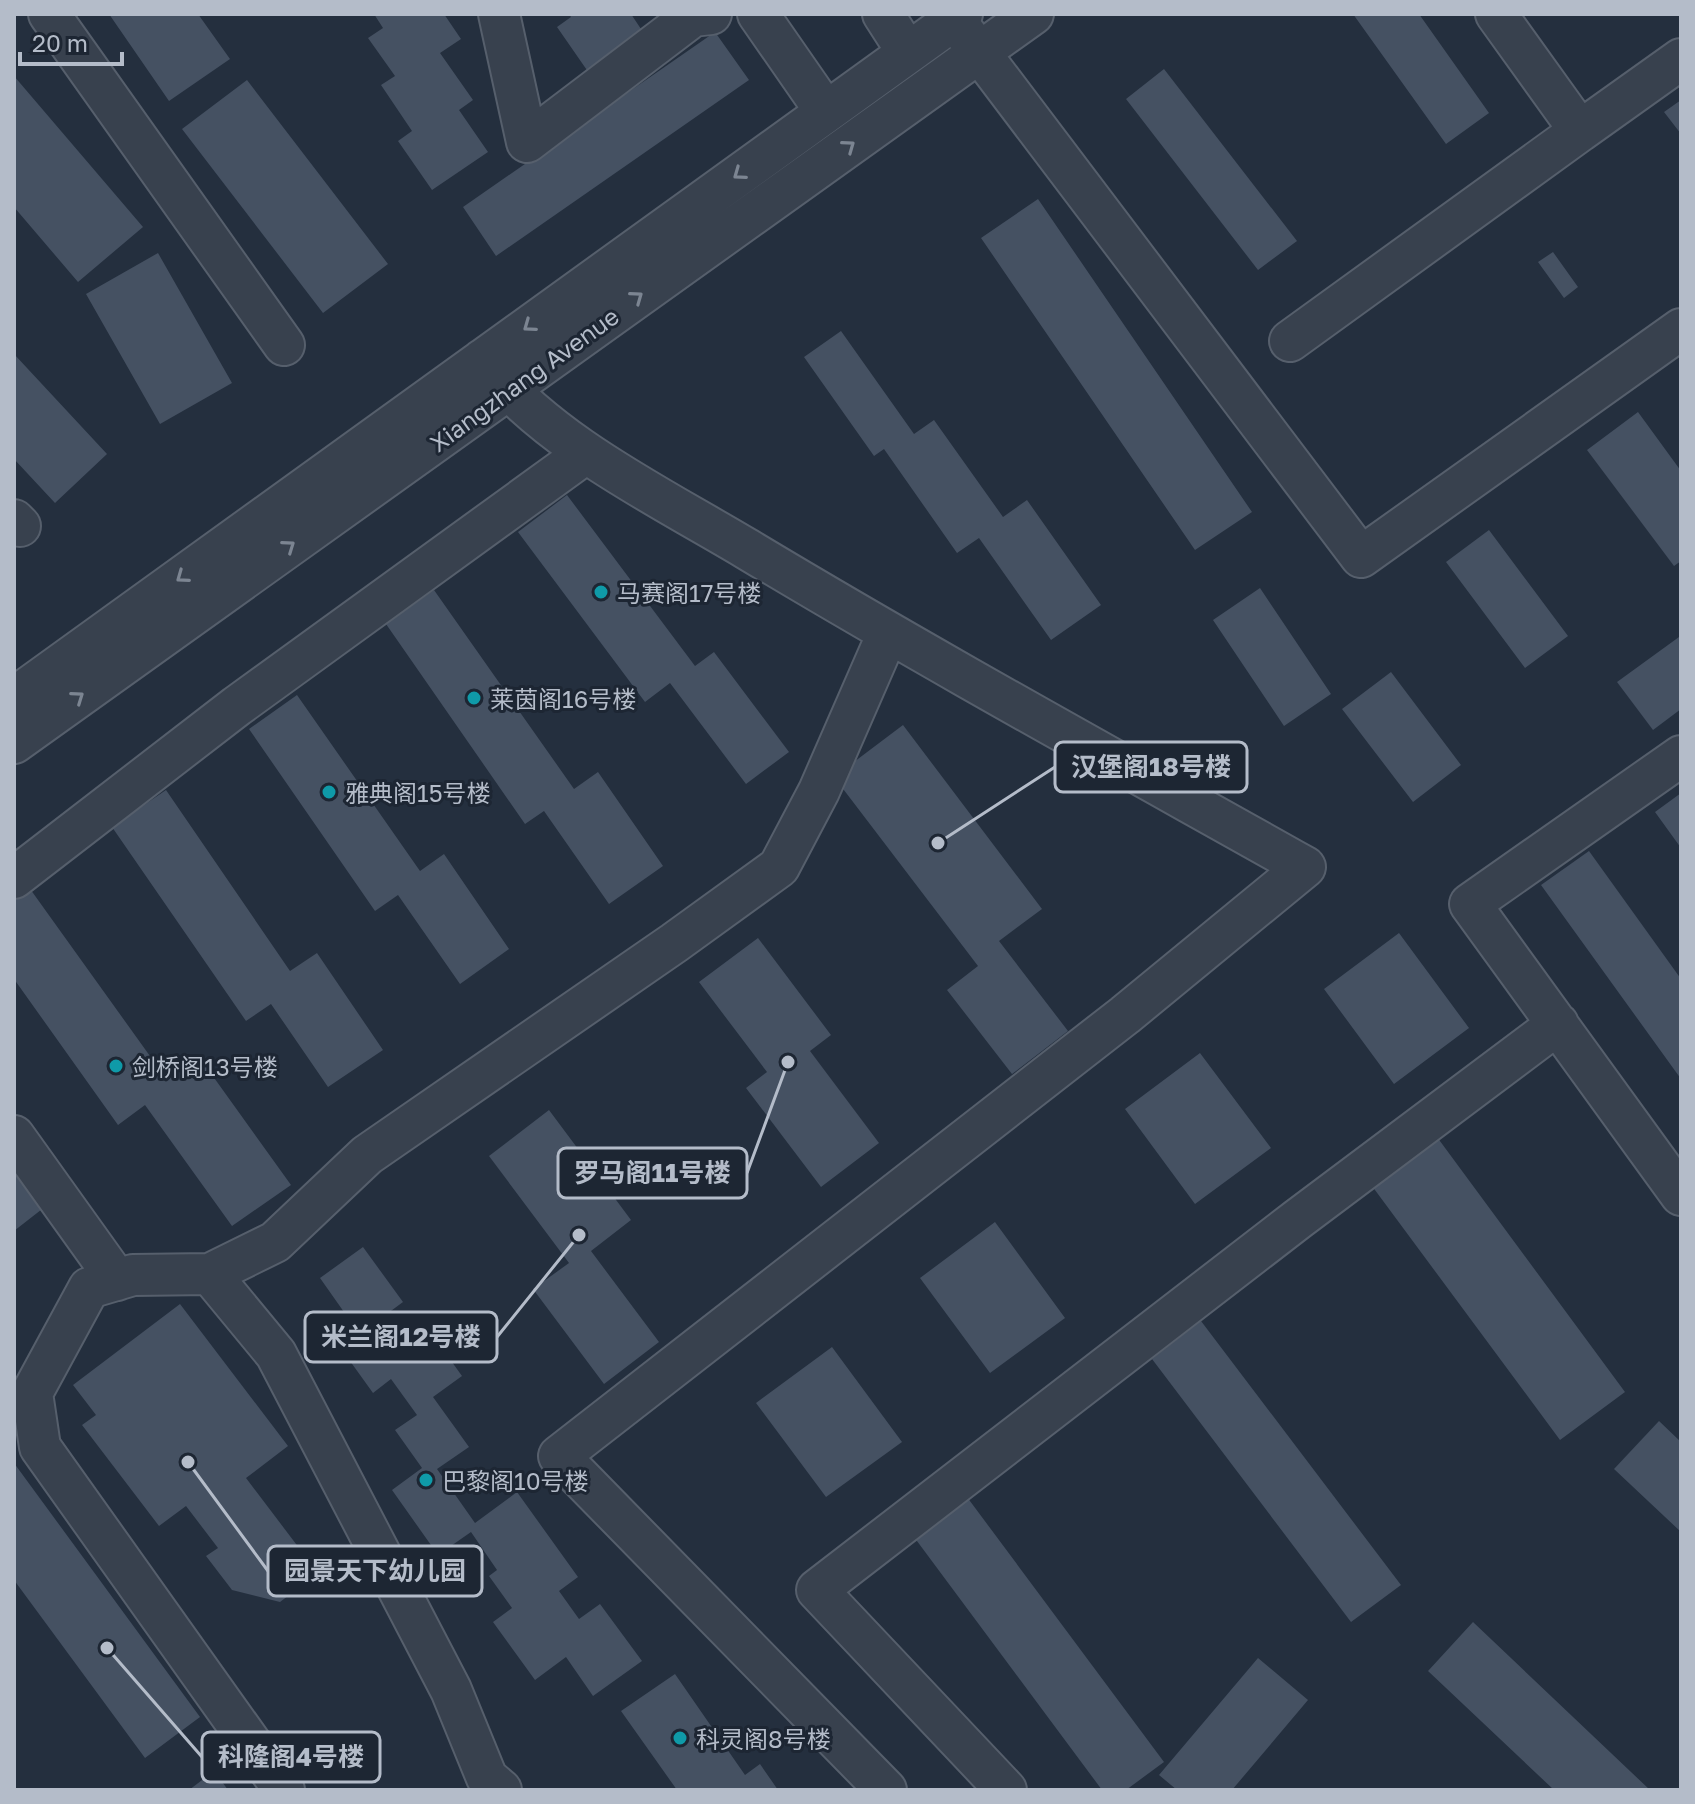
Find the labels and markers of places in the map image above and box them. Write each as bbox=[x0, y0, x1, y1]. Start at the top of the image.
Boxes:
place label: 马赛阁17号楼 bbox=[617, 578, 761, 607]
marker: 马赛阁17号楼 bbox=[592, 583, 610, 601]
place label: 莱茵阁16号楼 bbox=[490, 684, 636, 713]
marker: 莱茵阁16号楼 bbox=[465, 689, 483, 707]
callout: 汉堡阁18号楼 bbox=[1055, 742, 1247, 792]
place label: 雅典阁15号楼 bbox=[345, 778, 491, 807]
marker: 雅典阁15号楼 bbox=[320, 783, 338, 801]
place label: 剑桥阁13号楼 bbox=[132, 1052, 278, 1081]
marker: 剑桥阁13号楼 bbox=[107, 1057, 125, 1075]
callout: 罗马阁11号楼 bbox=[558, 1148, 747, 1198]
callout: 米兰阁12号楼 bbox=[305, 1312, 497, 1362]
place label: 巴黎阁10号楼 bbox=[442, 1466, 589, 1495]
marker: 巴黎阁10号楼 bbox=[417, 1471, 435, 1489]
callout: 园景天下幼儿园 bbox=[268, 1546, 482, 1596]
place label: 科灵阁8号楼 bbox=[696, 1724, 831, 1753]
marker: 科灵阁8号楼 bbox=[671, 1729, 689, 1747]
callout: 科隆阁4号楼 bbox=[202, 1732, 380, 1782]

